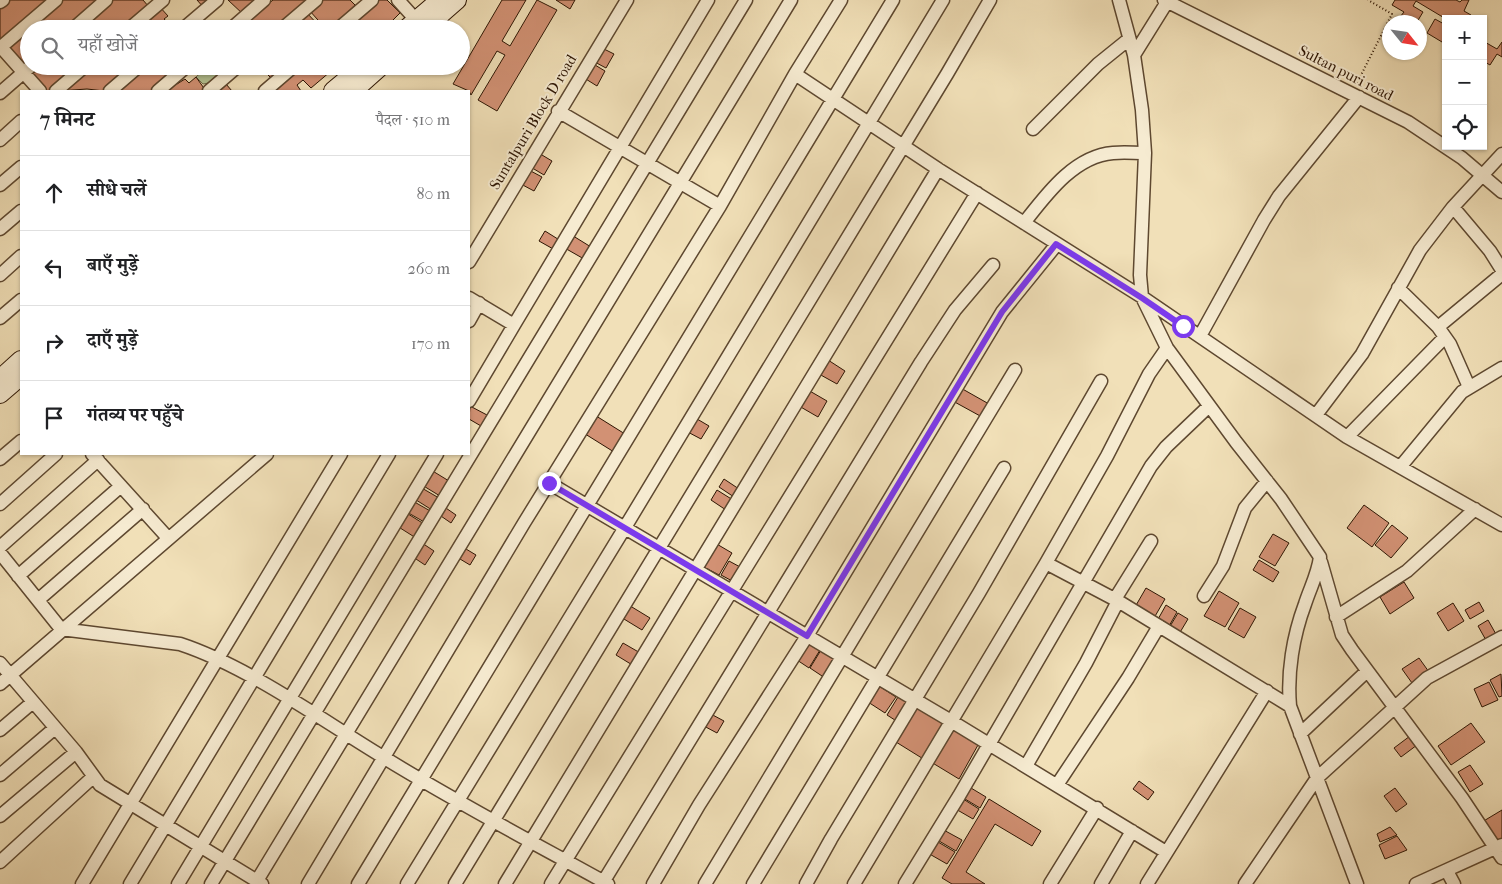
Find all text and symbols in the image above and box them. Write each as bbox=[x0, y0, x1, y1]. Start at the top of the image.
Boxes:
north arrow bbox=[1382, 15, 1427, 60]
map controls bbox=[1442, 15, 1487, 150]
button: + bbox=[1442, 15, 1487, 60]
search box bbox=[20, 20, 470, 75]
icon: search bbox=[38, 34, 66, 62]
text: यहाँ खोजें bbox=[78, 34, 138, 56]
street label: Sultan puri road bbox=[1296, 41, 1397, 105]
street label: Suntalpuri Block D road bbox=[486, 50, 581, 193]
button: − bbox=[1442, 60, 1487, 105]
button: locate bbox=[1442, 105, 1487, 150]
text: 7 मिनट bbox=[40, 107, 94, 131]
text: पैदल · 510 m bbox=[376, 110, 450, 129]
icon: ahead bbox=[40, 179, 68, 207]
text: सीधे चलें bbox=[87, 179, 146, 201]
text: 80 m bbox=[416, 184, 450, 203]
icon: left bbox=[40, 254, 68, 282]
text: बाएँ मुड़ें bbox=[87, 254, 138, 276]
text: 260 m bbox=[408, 259, 450, 278]
route start bbox=[1172, 315, 1195, 338]
icon: right bbox=[40, 329, 68, 357]
text: दाएँ मुड़ें bbox=[87, 329, 138, 351]
text: 170 m bbox=[411, 334, 450, 353]
icon: arrive bbox=[40, 404, 68, 432]
text: गंतव्य पर पहुँचे bbox=[87, 404, 183, 426]
route end bbox=[538, 472, 561, 495]

